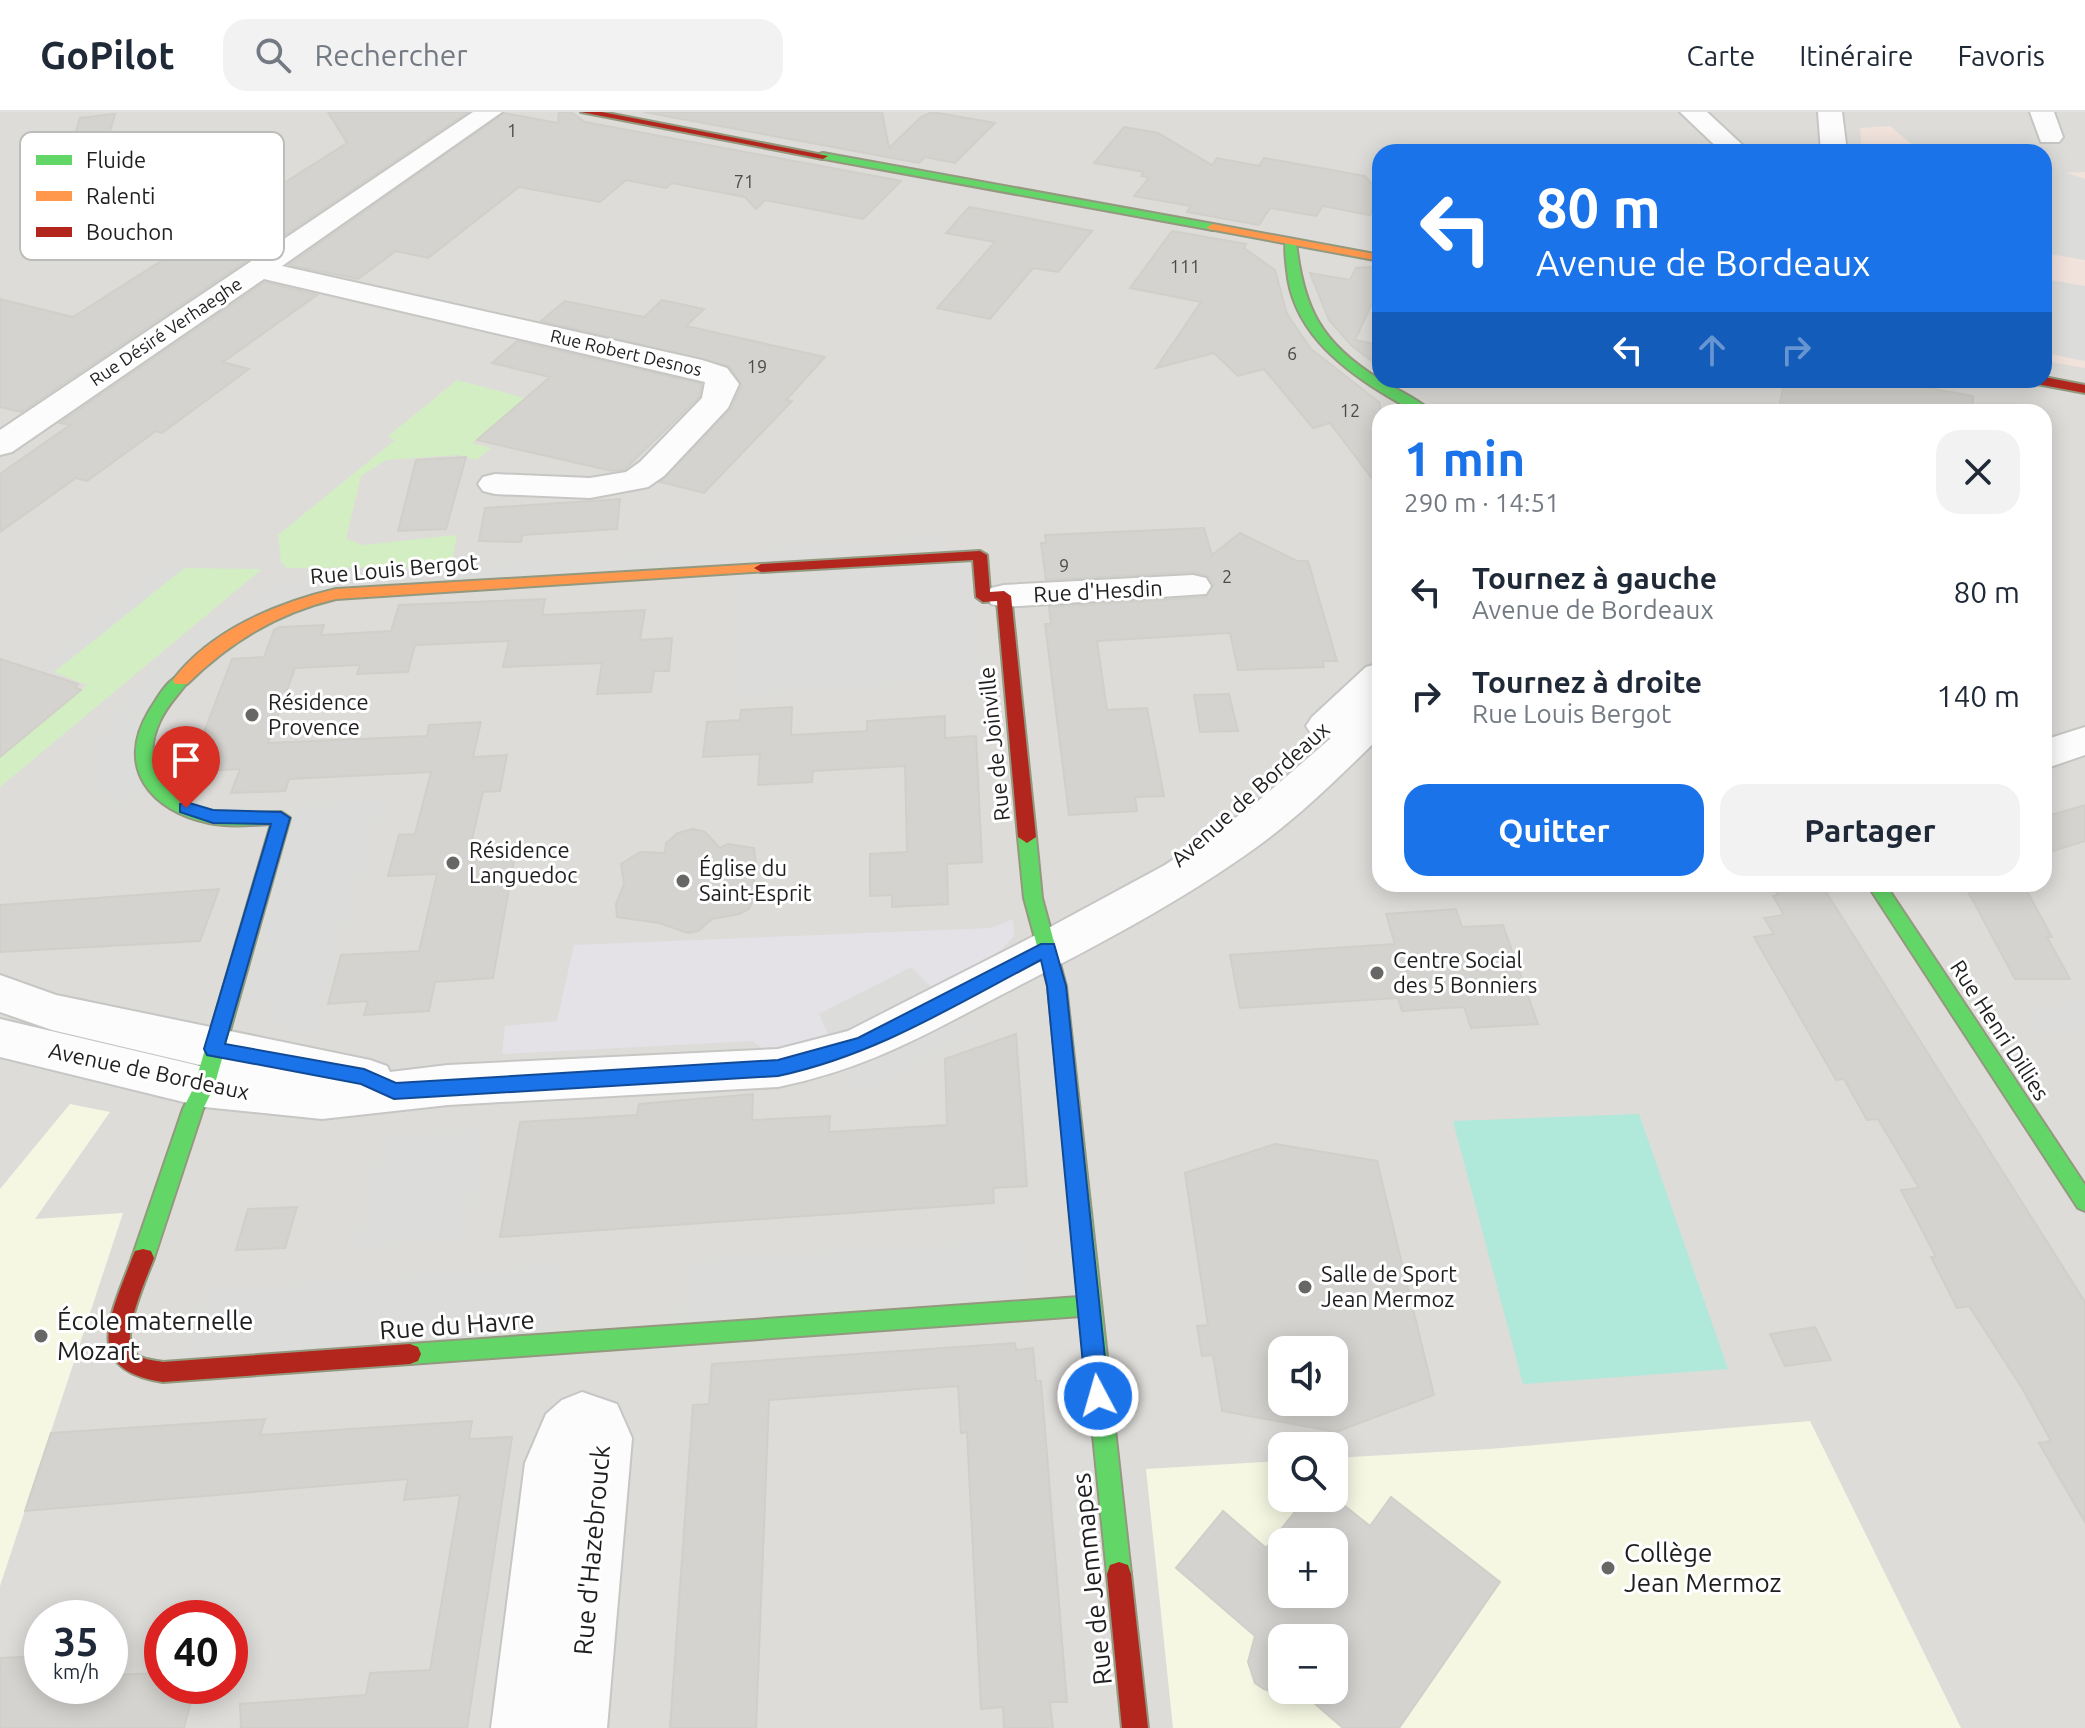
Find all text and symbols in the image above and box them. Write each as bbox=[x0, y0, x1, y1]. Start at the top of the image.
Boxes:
search box bbox=[223, 19, 783, 91]
icon: search bbox=[251, 33, 295, 77]
text: GoPilot bbox=[40, 34, 175, 76]
text: Rechercher bbox=[315, 38, 468, 72]
text: Carte bbox=[1687, 40, 1755, 71]
text: Itinéraire bbox=[1799, 40, 1913, 71]
text: Favoris bbox=[1957, 40, 2045, 71]
house number: 1 bbox=[507, 120, 517, 140]
legend bbox=[20, 132, 284, 260]
text: Fluide bbox=[86, 147, 146, 172]
house number: 71 bbox=[734, 171, 754, 191]
icon: left bbox=[1404, 176, 1508, 280]
text: 80 m bbox=[1536, 176, 1661, 239]
text: Ralenti bbox=[86, 183, 155, 208]
text: Bouchon bbox=[86, 219, 174, 244]
text: Avenue de Bordeaux bbox=[1536, 242, 1870, 283]
house number: 111 bbox=[1170, 256, 1200, 276]
street label: Rue Désiré Verhaeghe bbox=[86, 273, 245, 389]
street label: Rue Robert Desnos bbox=[549, 325, 704, 379]
icon: left bbox=[1606, 328, 1650, 372]
icon: ahead bbox=[1690, 328, 1734, 372]
icon: right bbox=[1774, 328, 1818, 372]
house number: 6 bbox=[1287, 343, 1297, 363]
house number: 19 bbox=[747, 356, 767, 376]
house number: 12 bbox=[1340, 400, 1360, 420]
button: close bbox=[1936, 430, 2020, 514]
text: 1 min bbox=[1404, 431, 1525, 485]
text: 290 m · 14:51 bbox=[1404, 488, 1560, 517]
street label: Rue Louis Bergot bbox=[309, 549, 479, 588]
house number: 9 bbox=[1059, 555, 1069, 575]
text: Tournez à gauche bbox=[1472, 561, 1717, 595]
house number: 2 bbox=[1222, 566, 1232, 586]
icon: left bbox=[1404, 570, 1448, 614]
street label: Rue d'Hesdin bbox=[1033, 575, 1163, 606]
text: 80 m bbox=[1953, 575, 2020, 609]
text: Avenue de Bordeaux bbox=[1472, 595, 1714, 624]
text: Tournez à droite bbox=[1472, 665, 1702, 699]
street label: Rue de Joinville bbox=[973, 666, 1014, 822]
icon: right bbox=[1404, 674, 1448, 718]
text: 140 m bbox=[1936, 679, 2020, 713]
place label: Résidence Provence bbox=[268, 689, 369, 739]
text: Rue Louis Bergot bbox=[1472, 699, 1671, 728]
marker: Résidence Provence bbox=[243, 706, 261, 724]
street label: Avenue de Bordeaux bbox=[1165, 716, 1334, 871]
pin bbox=[152, 726, 220, 808]
icon: arrive bbox=[164, 738, 208, 782]
button: Quitter bbox=[1404, 784, 1704, 876]
button: Partager bbox=[1720, 784, 2020, 876]
place label: Résidence Languedoc bbox=[469, 837, 577, 887]
marker: Résidence Languedoc bbox=[444, 854, 462, 872]
place label: Église du Saint-Esprit bbox=[699, 854, 812, 905]
marker: Église du Saint-Esprit bbox=[674, 872, 692, 890]
place label: Centre Social des 5 Bonniers bbox=[1393, 947, 1537, 997]
street label: Rue Henri Dillies bbox=[1946, 955, 2055, 1104]
marker: Centre Social des 5 Bonniers bbox=[1368, 964, 1386, 982]
street label: Avenue de Bordeaux bbox=[47, 1037, 252, 1104]
place label: Salle de Sport Jean Mermoz bbox=[1321, 1261, 1457, 1311]
marker: Salle de Sport Jean Mermoz bbox=[1296, 1278, 1314, 1296]
place label: École maternelle Mozart bbox=[57, 1305, 253, 1365]
street label: Rue du Havre bbox=[378, 1305, 536, 1344]
marker: École maternelle Mozart bbox=[32, 1327, 50, 1345]
map controls bbox=[1268, 1336, 1348, 1704]
button: sound bbox=[1268, 1336, 1348, 1416]
position arrow bbox=[1056, 1354, 1140, 1438]
button: search bbox=[1268, 1432, 1348, 1512]
street label: Rue d'Hazebrouck bbox=[568, 1444, 615, 1656]
street label: Rue de Jemmapes bbox=[1066, 1472, 1117, 1687]
button: + bbox=[1268, 1528, 1348, 1608]
place label: Collège Jean Mermoz bbox=[1624, 1538, 1781, 1597]
marker: Collège Jean Mermoz bbox=[1599, 1559, 1617, 1577]
speed limit sign: 40 bbox=[144, 1600, 248, 1704]
text: 35 bbox=[53, 1619, 99, 1664]
button: − bbox=[1268, 1624, 1348, 1704]
text: km/h bbox=[53, 1660, 99, 1683]

